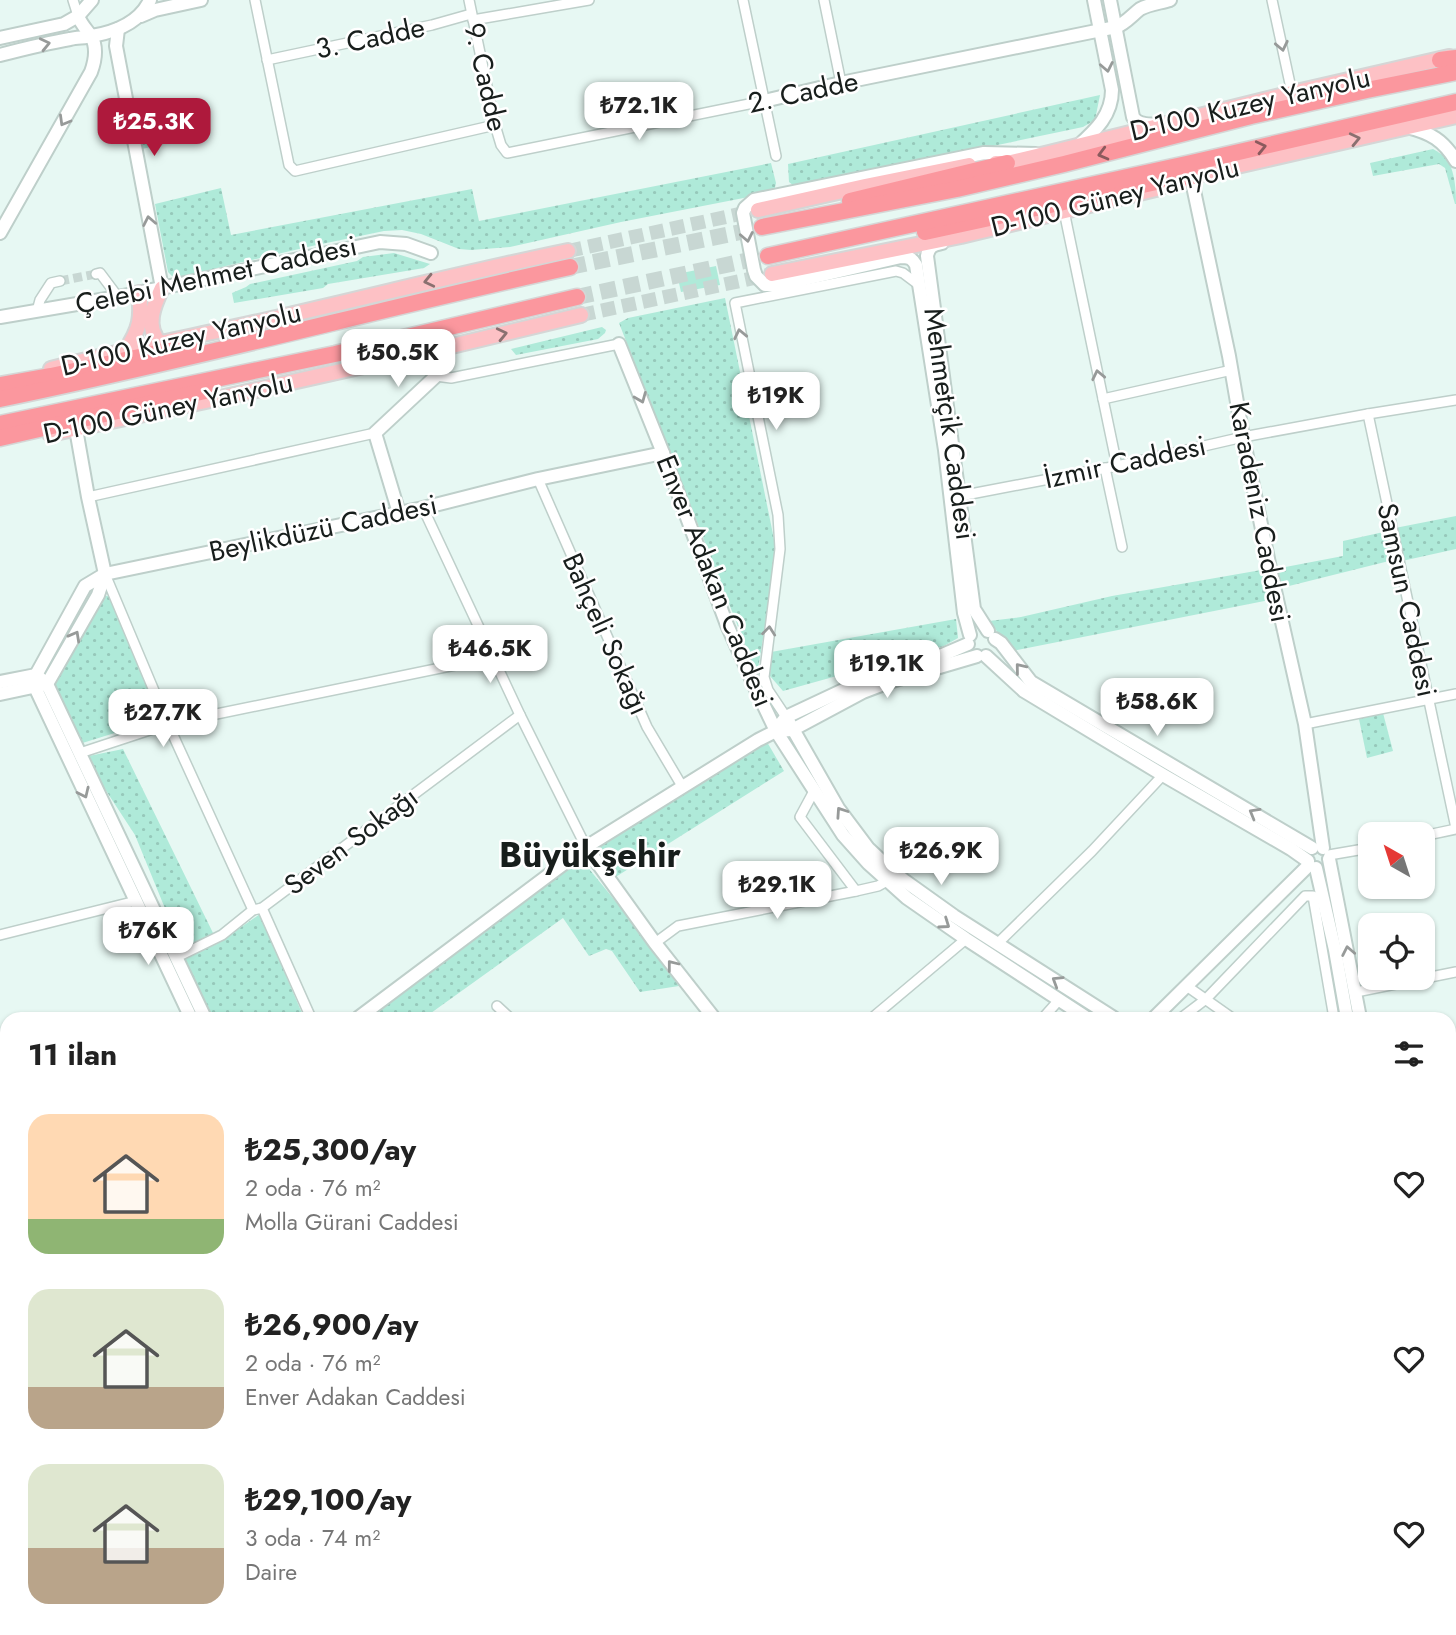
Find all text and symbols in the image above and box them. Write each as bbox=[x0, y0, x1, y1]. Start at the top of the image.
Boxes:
street label: 3. Cadde bbox=[312, 6, 428, 70]
street label: 9. Cadde bbox=[454, 19, 518, 135]
one-way arrow bbox=[39, 38, 51, 53]
one-way arrow bbox=[1274, 40, 1288, 52]
street label: D-100 Kuzey Yanyolu bbox=[1126, 56, 1374, 152]
street label: 2. Cadde bbox=[744, 60, 862, 124]
one-way arrow bbox=[1099, 61, 1114, 73]
pin: ₺72.1K bbox=[582, 82, 696, 142]
text: ₺72.1K bbox=[600, 88, 678, 122]
pin: ₺25.3K bbox=[97, 99, 211, 158]
text: ₺25.3K bbox=[114, 104, 194, 138]
one-way arrow bbox=[59, 113, 72, 126]
one-way arrow bbox=[1349, 133, 1361, 147]
one-way arrow bbox=[1255, 140, 1267, 155]
street label: D-100 Güney Yanyolu bbox=[987, 146, 1243, 248]
one-way arrow bbox=[1097, 146, 1109, 160]
one-way arrow bbox=[142, 215, 157, 227]
street label: Çelebi Mehmet Caddesi bbox=[71, 225, 361, 325]
one-way arrow bbox=[739, 231, 754, 243]
one-way arrow bbox=[423, 273, 435, 287]
street label: D-100 Kuzey Yanyolu bbox=[57, 291, 305, 387]
street label: Mehmetçik Caddesi bbox=[913, 305, 987, 543]
one-way arrow bbox=[495, 328, 507, 343]
one-way arrow bbox=[734, 328, 749, 340]
pin: ₺50.5K bbox=[341, 330, 455, 389]
text: ₺50.5K bbox=[357, 335, 439, 369]
street label: D-100 Güney Yanyolu bbox=[39, 361, 297, 455]
one-way arrow bbox=[1092, 369, 1107, 381]
pin: ₺19K bbox=[735, 372, 817, 432]
text: ₺19K bbox=[748, 378, 804, 412]
one-way arrow bbox=[633, 392, 647, 404]
street label: Karadeniz Caddesi bbox=[1219, 398, 1301, 626]
street label: İzmir Caddesi bbox=[1040, 425, 1210, 499]
street label: Enver Adakan Caddesi bbox=[646, 449, 784, 713]
street label: Beylikdüzü Caddesi bbox=[205, 484, 441, 572]
street label: Samsun Caddesi bbox=[1366, 499, 1448, 701]
street label: Bahçeli Sokağı bbox=[552, 546, 660, 722]
one-way arrow bbox=[761, 625, 776, 636]
pin: ₺46.5K bbox=[433, 626, 547, 685]
one-way arrow bbox=[67, 631, 80, 643]
text: ₺46.5K bbox=[449, 631, 531, 665]
pin: ₺19.1K bbox=[830, 640, 944, 700]
text: ₺19.1K bbox=[850, 646, 924, 680]
one-way arrow bbox=[1015, 663, 1028, 675]
pin: ₺58.6K bbox=[1100, 678, 1214, 738]
text: ₺58.6K bbox=[1117, 684, 1197, 718]
pin: ₺27.7K bbox=[106, 690, 220, 749]
text: ₺27.7K bbox=[124, 695, 202, 729]
street label: Seven Sokağı bbox=[275, 777, 427, 905]
one-way arrow bbox=[76, 786, 90, 798]
one-way arrow bbox=[837, 807, 849, 820]
one-way arrow bbox=[1248, 809, 1261, 822]
north arrow bbox=[1358, 822, 1435, 900]
map controls bbox=[1358, 822, 1435, 990]
pin: ₺26.9K bbox=[884, 828, 998, 887]
district label: Büyükşehir bbox=[499, 830, 682, 880]
text: ₺26.9K bbox=[900, 833, 982, 867]
pin: ₺29.1K bbox=[720, 862, 834, 921]
text: ₺29.1K bbox=[738, 867, 816, 901]
pin: ₺76K bbox=[107, 908, 189, 967]
text: ₺76K bbox=[119, 913, 177, 947]
button: locate bbox=[1358, 913, 1435, 990]
one-way arrow bbox=[937, 916, 950, 929]
one-way arrow bbox=[1341, 945, 1356, 957]
one-way arrow bbox=[667, 960, 680, 972]
one-way arrow bbox=[1051, 977, 1064, 990]
text: 11 ilan bbox=[28, 1033, 117, 1076]
icon: filters bbox=[1390, 1035, 1428, 1073]
text: ₺25,300/ay bbox=[245, 1128, 416, 1171]
icon: home bbox=[84, 1142, 168, 1226]
icon: heart bbox=[1390, 1165, 1428, 1203]
text: 2 oda · 76 m² bbox=[245, 1171, 381, 1205]
text: Molla Gürani Caddesi bbox=[245, 1205, 459, 1239]
text: ₺26,900/ay bbox=[245, 1303, 418, 1346]
icon: home bbox=[84, 1317, 168, 1401]
icon: heart bbox=[1390, 1340, 1428, 1378]
text: 2 oda · 76 m² bbox=[245, 1346, 381, 1380]
text: Enver Adakan Caddesi bbox=[245, 1380, 466, 1414]
text: ₺29,100/ay bbox=[245, 1478, 411, 1521]
icon: home bbox=[84, 1492, 168, 1576]
icon: heart bbox=[1390, 1515, 1428, 1553]
text: 3 oda · 74 m² bbox=[245, 1521, 380, 1555]
text: Daire bbox=[245, 1555, 297, 1589]

